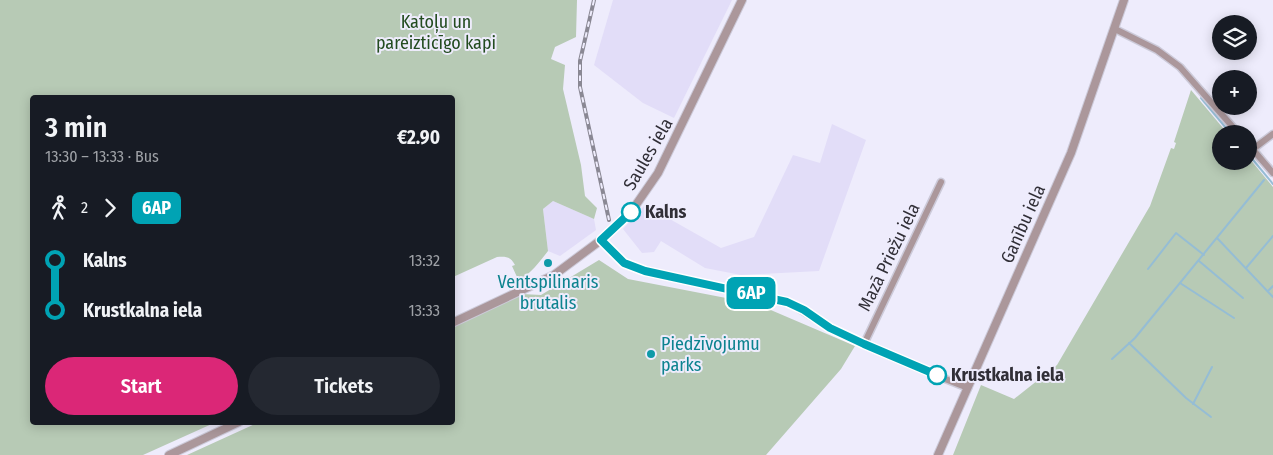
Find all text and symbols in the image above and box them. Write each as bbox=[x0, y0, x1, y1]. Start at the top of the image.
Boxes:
park label: Katoļu un pareizticīgo kapi bbox=[376, 11, 496, 54]
map controls bbox=[1212, 15, 1257, 170]
button: layers bbox=[1212, 15, 1257, 60]
button: + bbox=[1212, 70, 1257, 115]
text: 3 min bbox=[45, 111, 107, 144]
street label: Saules iela bbox=[619, 114, 678, 194]
button: − bbox=[1212, 125, 1257, 170]
text: €2.90 bbox=[397, 126, 440, 149]
text: 13:30 – 13:33 · Bus bbox=[45, 147, 159, 166]
street label: Ganību iela bbox=[996, 181, 1050, 267]
icon: walk bbox=[45, 194, 73, 222]
icon: forward bbox=[96, 194, 124, 222]
text: 6AP bbox=[142, 197, 171, 219]
text: 2 bbox=[81, 198, 88, 217]
street label: Mazā Priežu iela bbox=[853, 199, 925, 315]
place label: Kalns bbox=[645, 201, 686, 223]
marker: Kalns bbox=[621, 202, 641, 222]
text: Kalns bbox=[83, 249, 127, 272]
text: 13:32 bbox=[409, 251, 440, 270]
marker: Ventspilinaris brutalis bbox=[542, 257, 554, 269]
place label: Ventspilinaris brutalis bbox=[498, 271, 599, 314]
line badge: 6AP bbox=[722, 277, 780, 309]
text: 6AP bbox=[737, 282, 765, 304]
text: Krustkalna iela bbox=[83, 299, 202, 322]
text: 13:33 bbox=[409, 301, 440, 320]
place label: Piedzīvojumu parks bbox=[661, 333, 760, 376]
marker: Piedzīvojumu parks bbox=[645, 348, 657, 360]
button: Start bbox=[45, 357, 238, 415]
button: Tickets bbox=[248, 357, 440, 415]
place label: Krustkalna iela bbox=[951, 364, 1064, 386]
marker: Krustkalna iela bbox=[927, 365, 947, 385]

